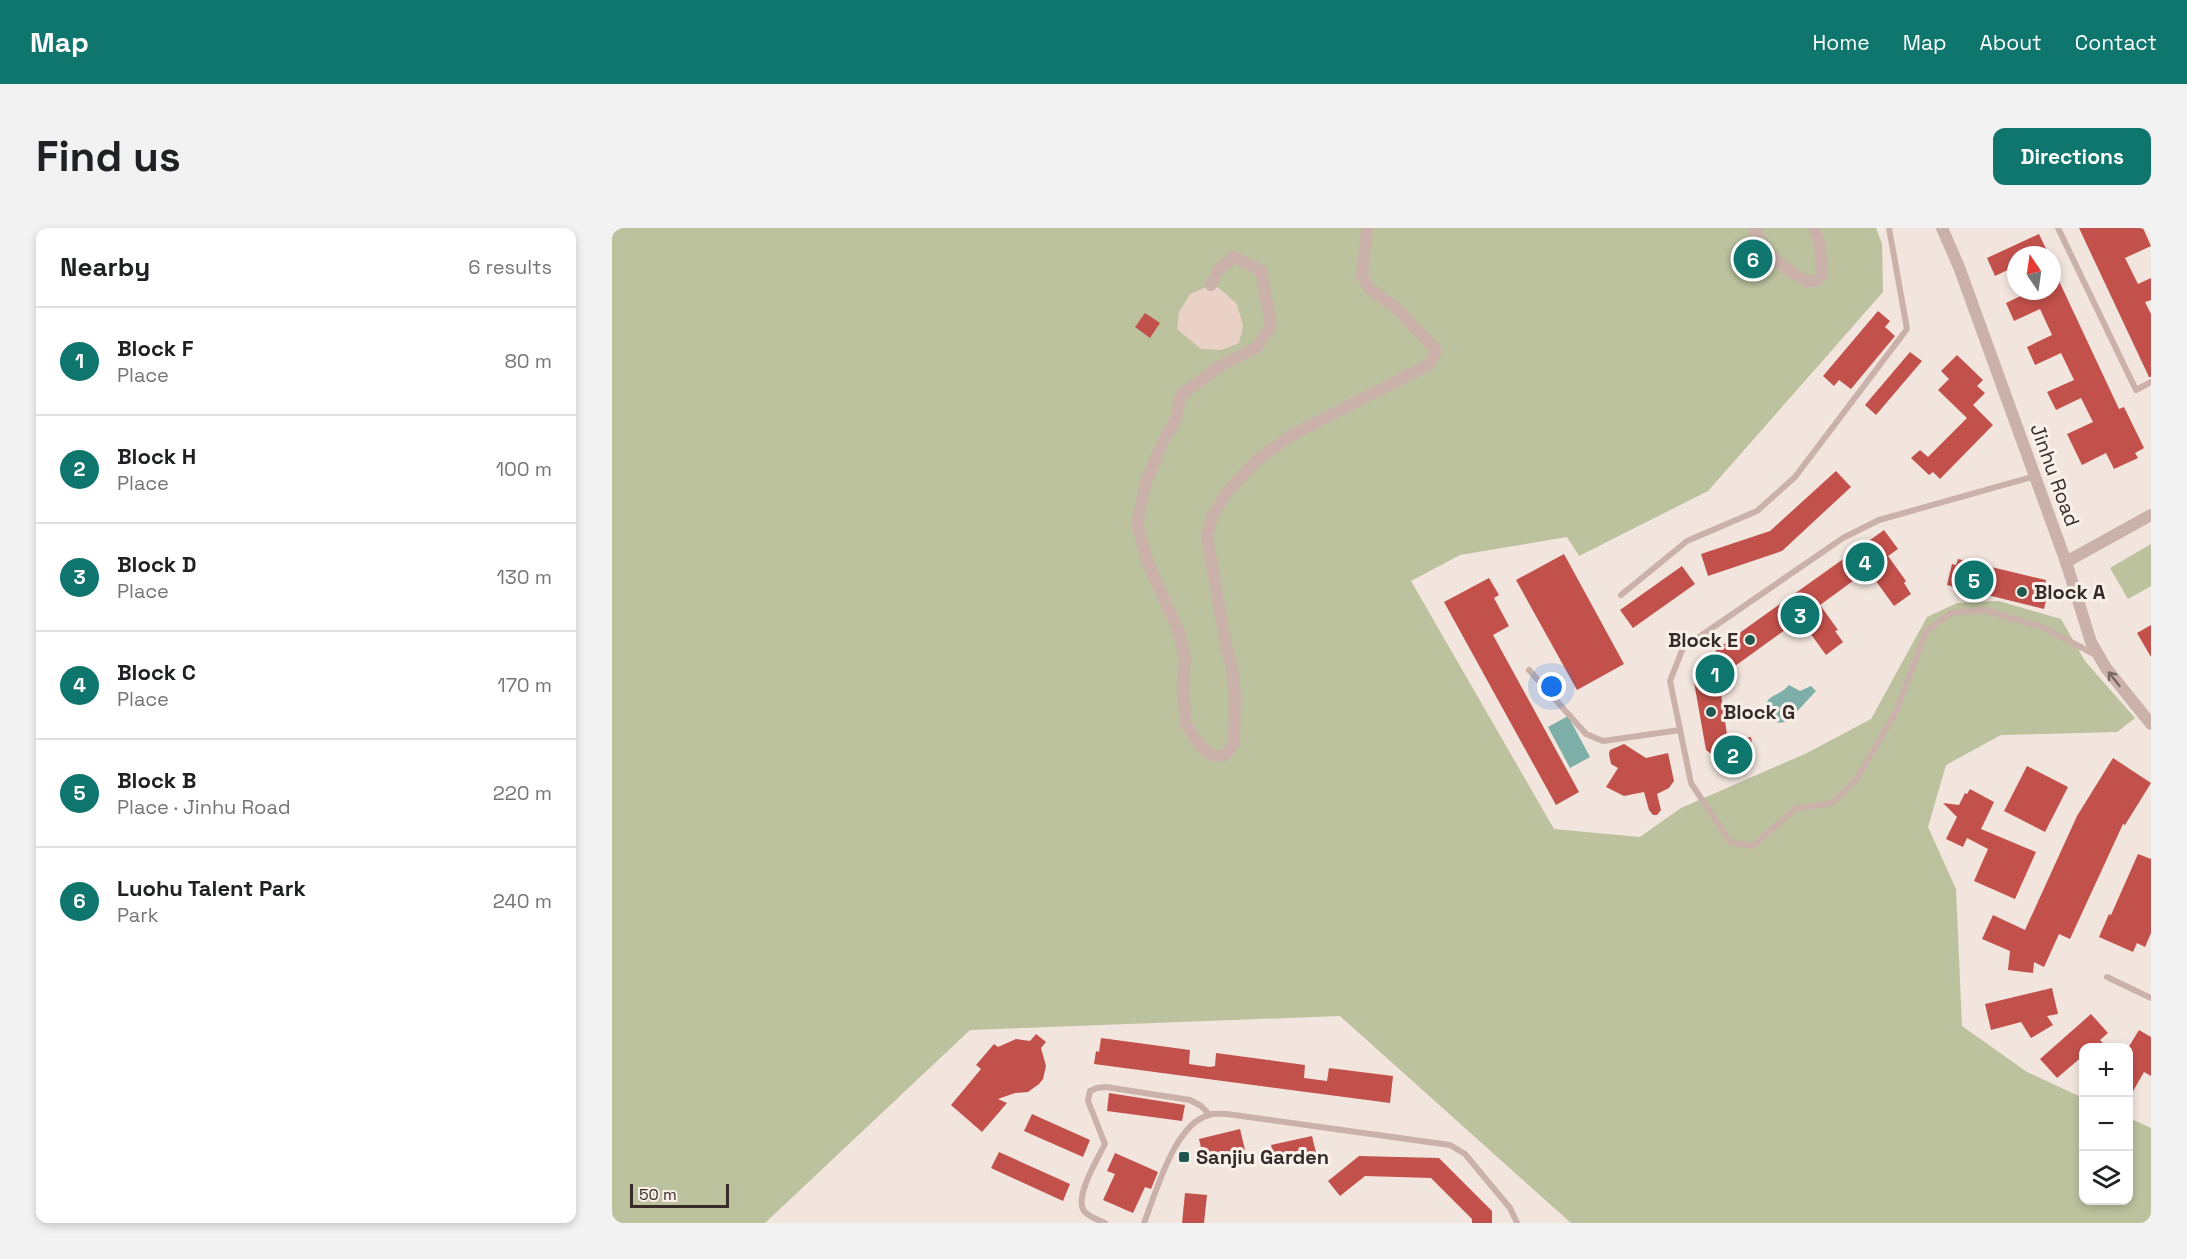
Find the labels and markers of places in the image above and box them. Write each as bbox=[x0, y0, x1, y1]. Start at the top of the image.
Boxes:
pin: 6 bbox=[1734, 237, 1772, 282]
pin: 4 bbox=[1846, 540, 1884, 584]
pin: 5 bbox=[1954, 558, 1994, 602]
place label: Block A bbox=[2034, 579, 2106, 605]
marker: Block A bbox=[2015, 585, 2029, 599]
pin: 3 bbox=[1780, 592, 1820, 638]
place label: Block E bbox=[1668, 627, 1738, 653]
marker: Block E bbox=[1743, 633, 1757, 647]
pin: 1 bbox=[1696, 652, 1734, 696]
place label: Block G bbox=[1723, 699, 1795, 725]
marker: Block G bbox=[1704, 705, 1718, 719]
pin: 2 bbox=[1714, 732, 1752, 778]
place label: Sanjiu Garden bbox=[1196, 1144, 1329, 1170]
marker: Sanjiu Garden bbox=[1177, 1150, 1191, 1164]

